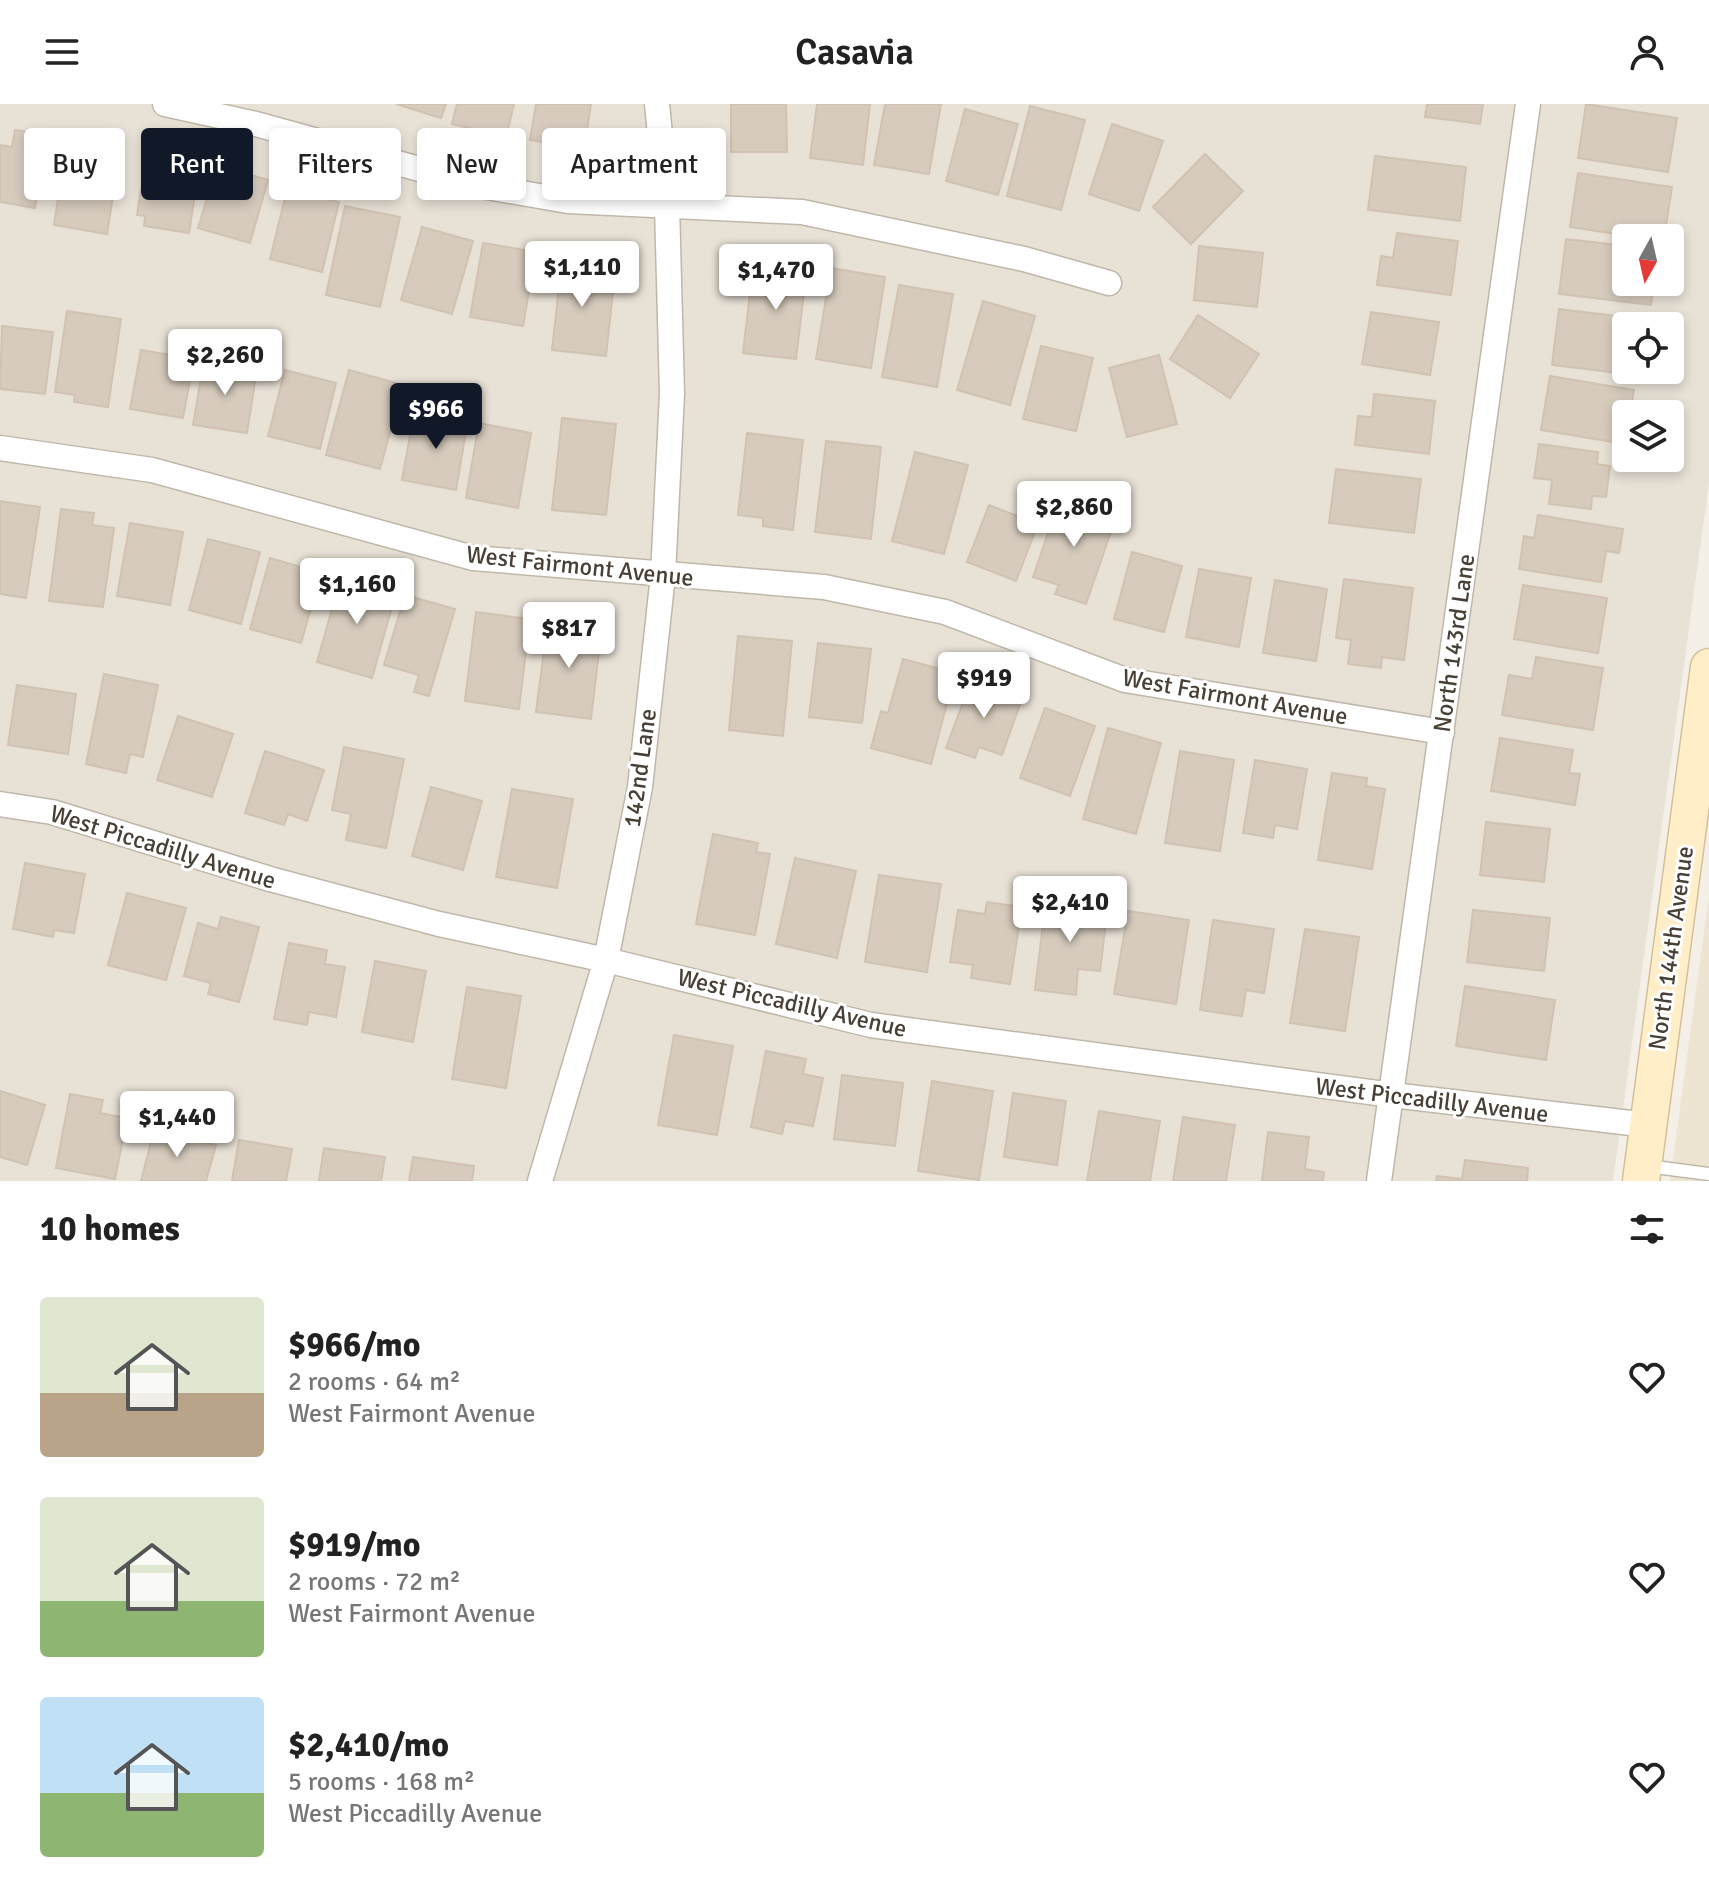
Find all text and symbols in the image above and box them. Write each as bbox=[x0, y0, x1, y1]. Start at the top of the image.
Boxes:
icon: menu bbox=[40, 30, 84, 74]
text: Casavia bbox=[795, 30, 914, 75]
icon: person bbox=[1625, 30, 1669, 74]
chip: Buy bbox=[24, 128, 125, 200]
chip: Rent bbox=[141, 128, 253, 200]
chip: Filters bbox=[269, 128, 401, 200]
chip: New bbox=[417, 128, 526, 200]
chip: Apartment bbox=[542, 128, 726, 200]
north arrow bbox=[1612, 224, 1684, 296]
map controls bbox=[1612, 224, 1684, 472]
pin: $1,110 bbox=[517, 241, 647, 309]
pin: $1,470 bbox=[711, 244, 841, 312]
text: $1,110 bbox=[543, 251, 621, 283]
text: $1,470 bbox=[737, 254, 815, 286]
button: locate bbox=[1612, 312, 1684, 384]
pin: $2,260 bbox=[160, 329, 290, 397]
text: $2,260 bbox=[186, 339, 264, 371]
pin: $966 bbox=[389, 383, 483, 451]
text: $966 bbox=[408, 393, 464, 425]
button: layers bbox=[1612, 400, 1684, 472]
pin: $2,860 bbox=[1009, 481, 1139, 549]
text: $2,860 bbox=[1035, 491, 1113, 523]
street label: West Fairmont Avenue bbox=[465, 539, 695, 593]
street label: North 143rd Lane bbox=[1427, 552, 1481, 734]
pin: $1,160 bbox=[292, 558, 422, 626]
text: $1,160 bbox=[318, 568, 396, 600]
pin: $817 bbox=[522, 602, 616, 670]
text: $817 bbox=[541, 612, 597, 644]
pin: $919 bbox=[937, 652, 1031, 720]
text: $919 bbox=[956, 662, 1012, 694]
street label: West Fairmont Avenue bbox=[1120, 662, 1350, 732]
street label: 142nd Lane bbox=[617, 707, 663, 829]
street label: West Piccadilly Avenue bbox=[46, 798, 280, 896]
street label: North 144th Avenue bbox=[1642, 844, 1700, 1052]
pin: $2,410 bbox=[1005, 876, 1135, 944]
text: $2,410 bbox=[1031, 886, 1109, 918]
street label: West Piccadilly Avenue bbox=[674, 962, 910, 1044]
street label: West Piccadilly Avenue bbox=[1314, 1071, 1550, 1129]
pin: $1,440 bbox=[112, 1091, 242, 1159]
text: $1,440 bbox=[138, 1101, 216, 1133]
icon: filters bbox=[1625, 1207, 1669, 1251]
text: 10 homes bbox=[40, 1208, 180, 1250]
text: $966/mo bbox=[288, 1324, 421, 1366]
icon: home bbox=[104, 1329, 200, 1425]
icon: heart bbox=[1625, 1355, 1669, 1399]
text: 2 rooms · 64 m² bbox=[288, 1366, 461, 1398]
text: West Fairmont Avenue bbox=[288, 1398, 535, 1430]
text: $919/mo bbox=[288, 1524, 421, 1566]
icon: home bbox=[104, 1529, 200, 1625]
icon: heart bbox=[1625, 1555, 1669, 1599]
text: 2 rooms · 72 m² bbox=[288, 1566, 461, 1598]
text: West Fairmont Avenue bbox=[288, 1598, 535, 1630]
text: $2,410/mo bbox=[288, 1724, 449, 1766]
icon: home bbox=[104, 1729, 200, 1825]
icon: heart bbox=[1625, 1755, 1669, 1799]
text: 5 rooms · 168 m² bbox=[288, 1766, 475, 1798]
text: West Piccadilly Avenue bbox=[288, 1798, 542, 1830]

